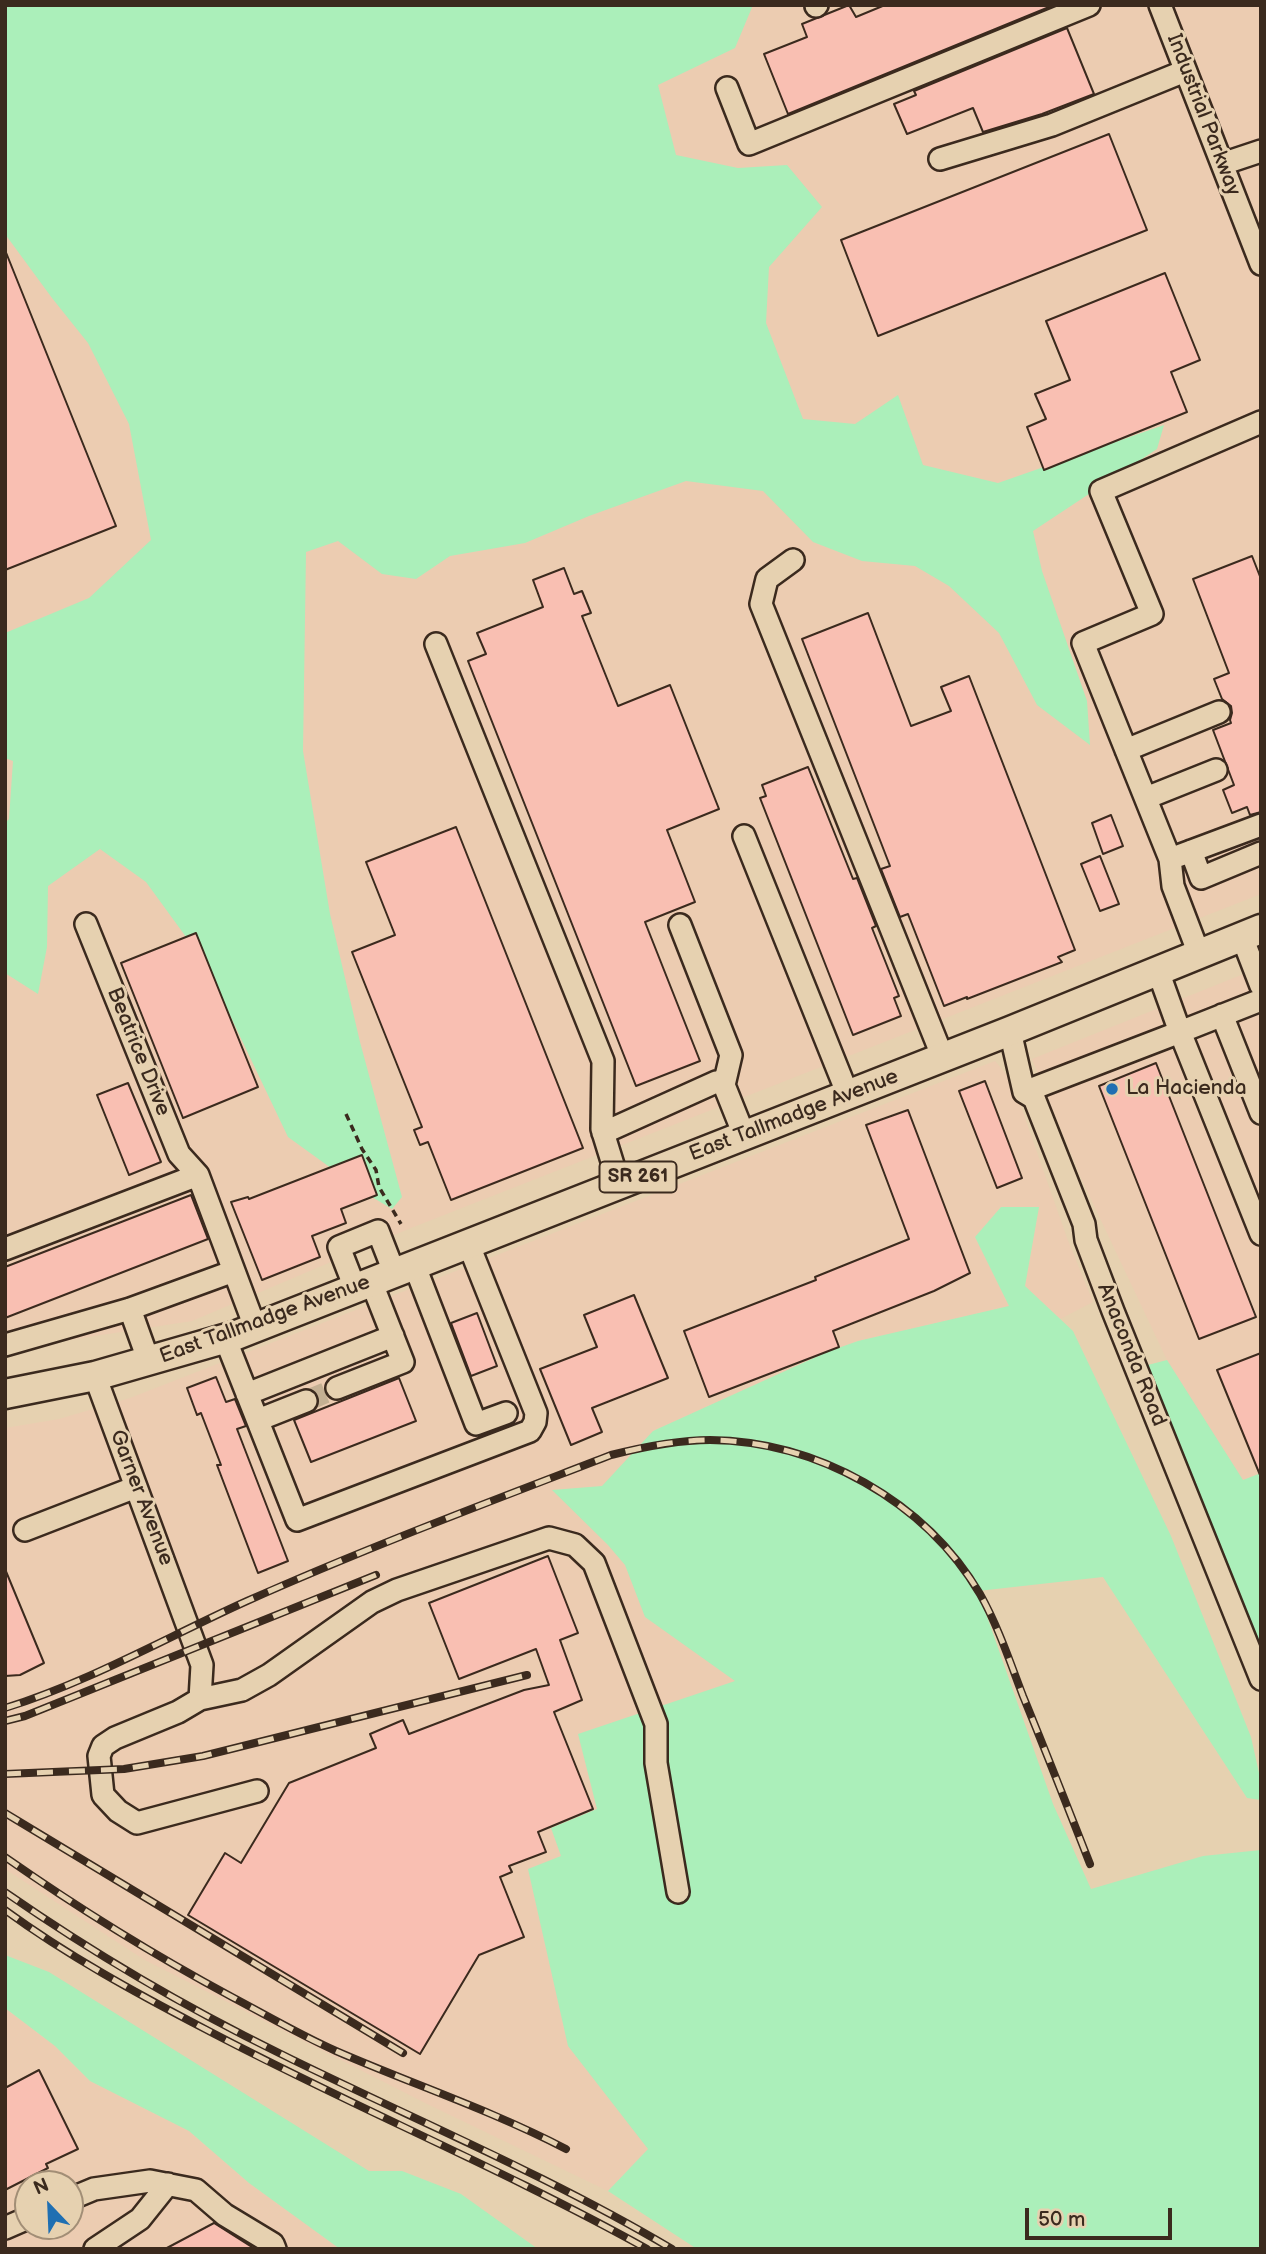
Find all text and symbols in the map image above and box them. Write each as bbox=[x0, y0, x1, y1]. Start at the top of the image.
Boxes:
street label: Industrial Parkway bbox=[1161, 31, 1245, 199]
street label: Beatrice Drive bbox=[101, 984, 175, 1120]
street label: East Tallmadge Avenue bbox=[686, 1064, 902, 1168]
place label: La Hacienda bbox=[1126, 1076, 1247, 1102]
marker: La Hacienda bbox=[1104, 1081, 1120, 1097]
road number: SR 261 bbox=[600, 1162, 676, 1192]
street label: East Tallmadge Avenue bbox=[156, 1270, 374, 1370]
street label: Anaconda Road bbox=[1091, 1280, 1171, 1430]
street label: Garner Avenue bbox=[104, 1427, 178, 1569]
north arrow bbox=[14, 2170, 84, 2240]
text: N bbox=[30, 2174, 52, 2200]
scale bar bbox=[1028, 2194, 1175, 2238]
text: 50 m bbox=[1038, 2207, 1085, 2232]

